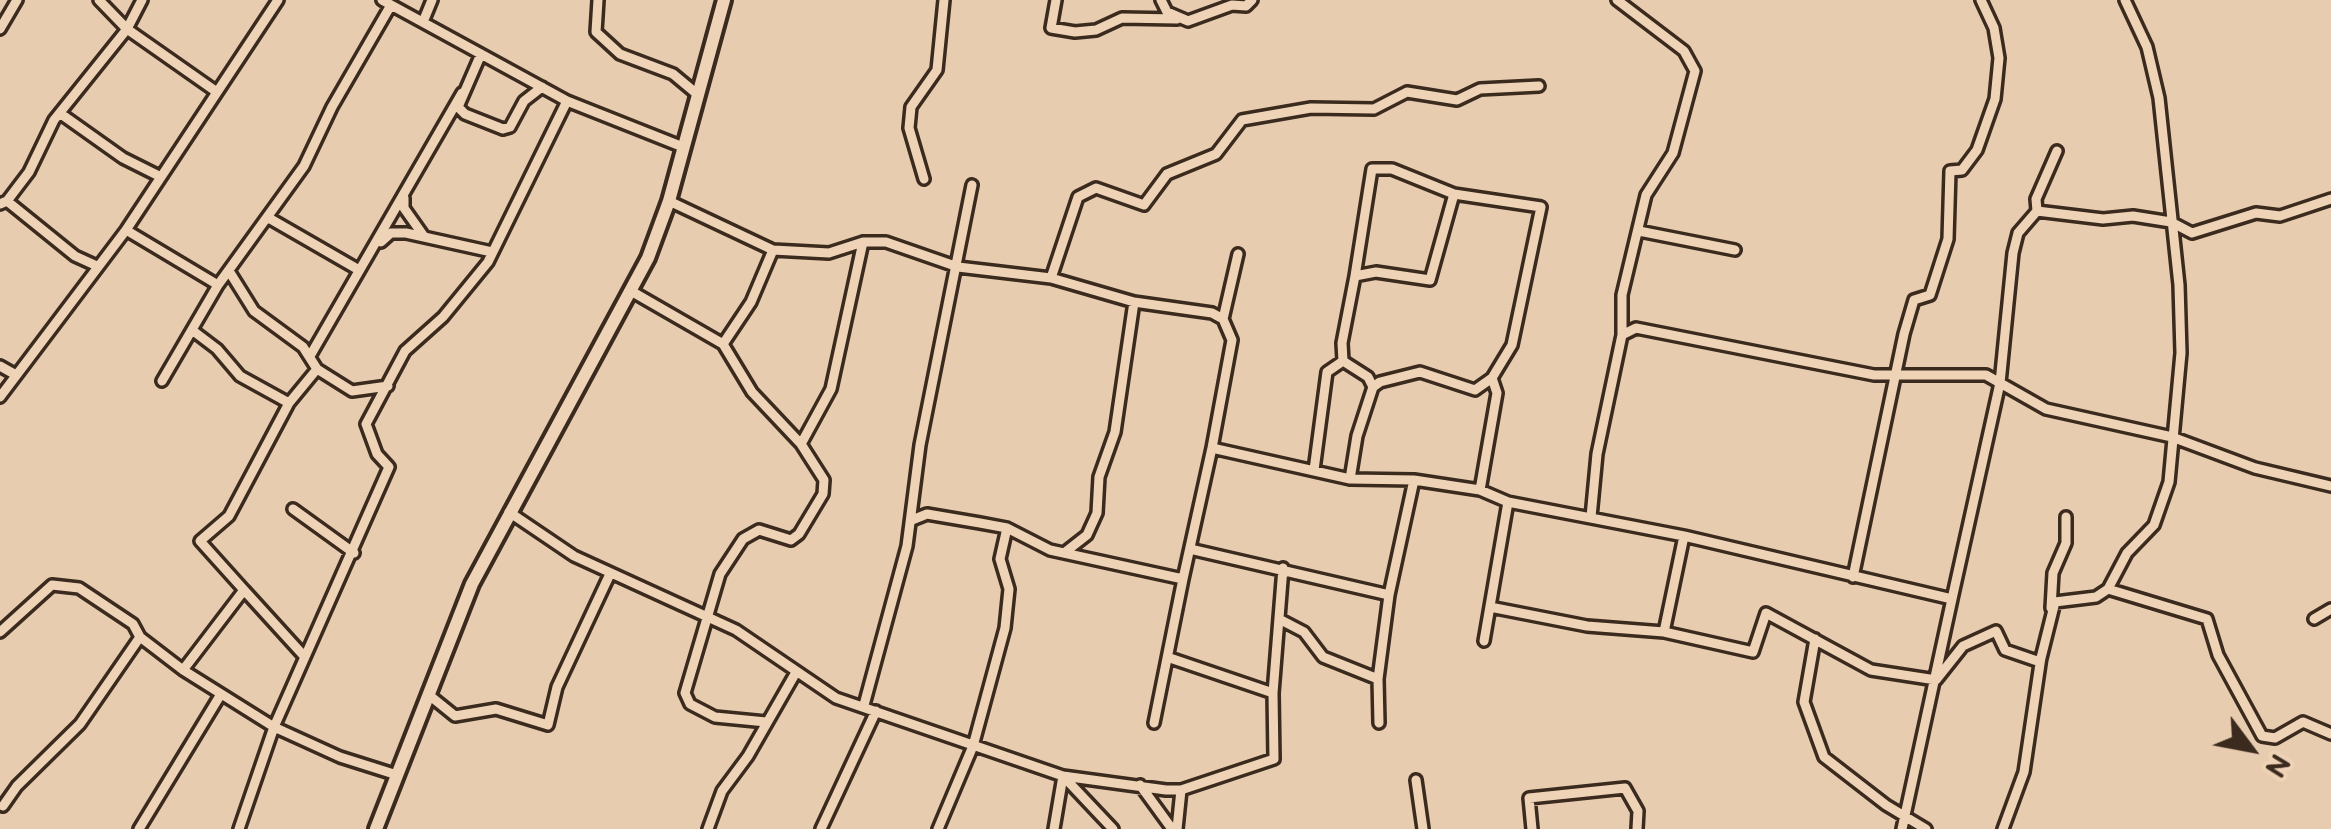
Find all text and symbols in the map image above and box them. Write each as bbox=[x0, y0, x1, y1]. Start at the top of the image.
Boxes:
north arrow bbox=[2201, 699, 2301, 799]
text: N bbox=[2257, 748, 2296, 783]

